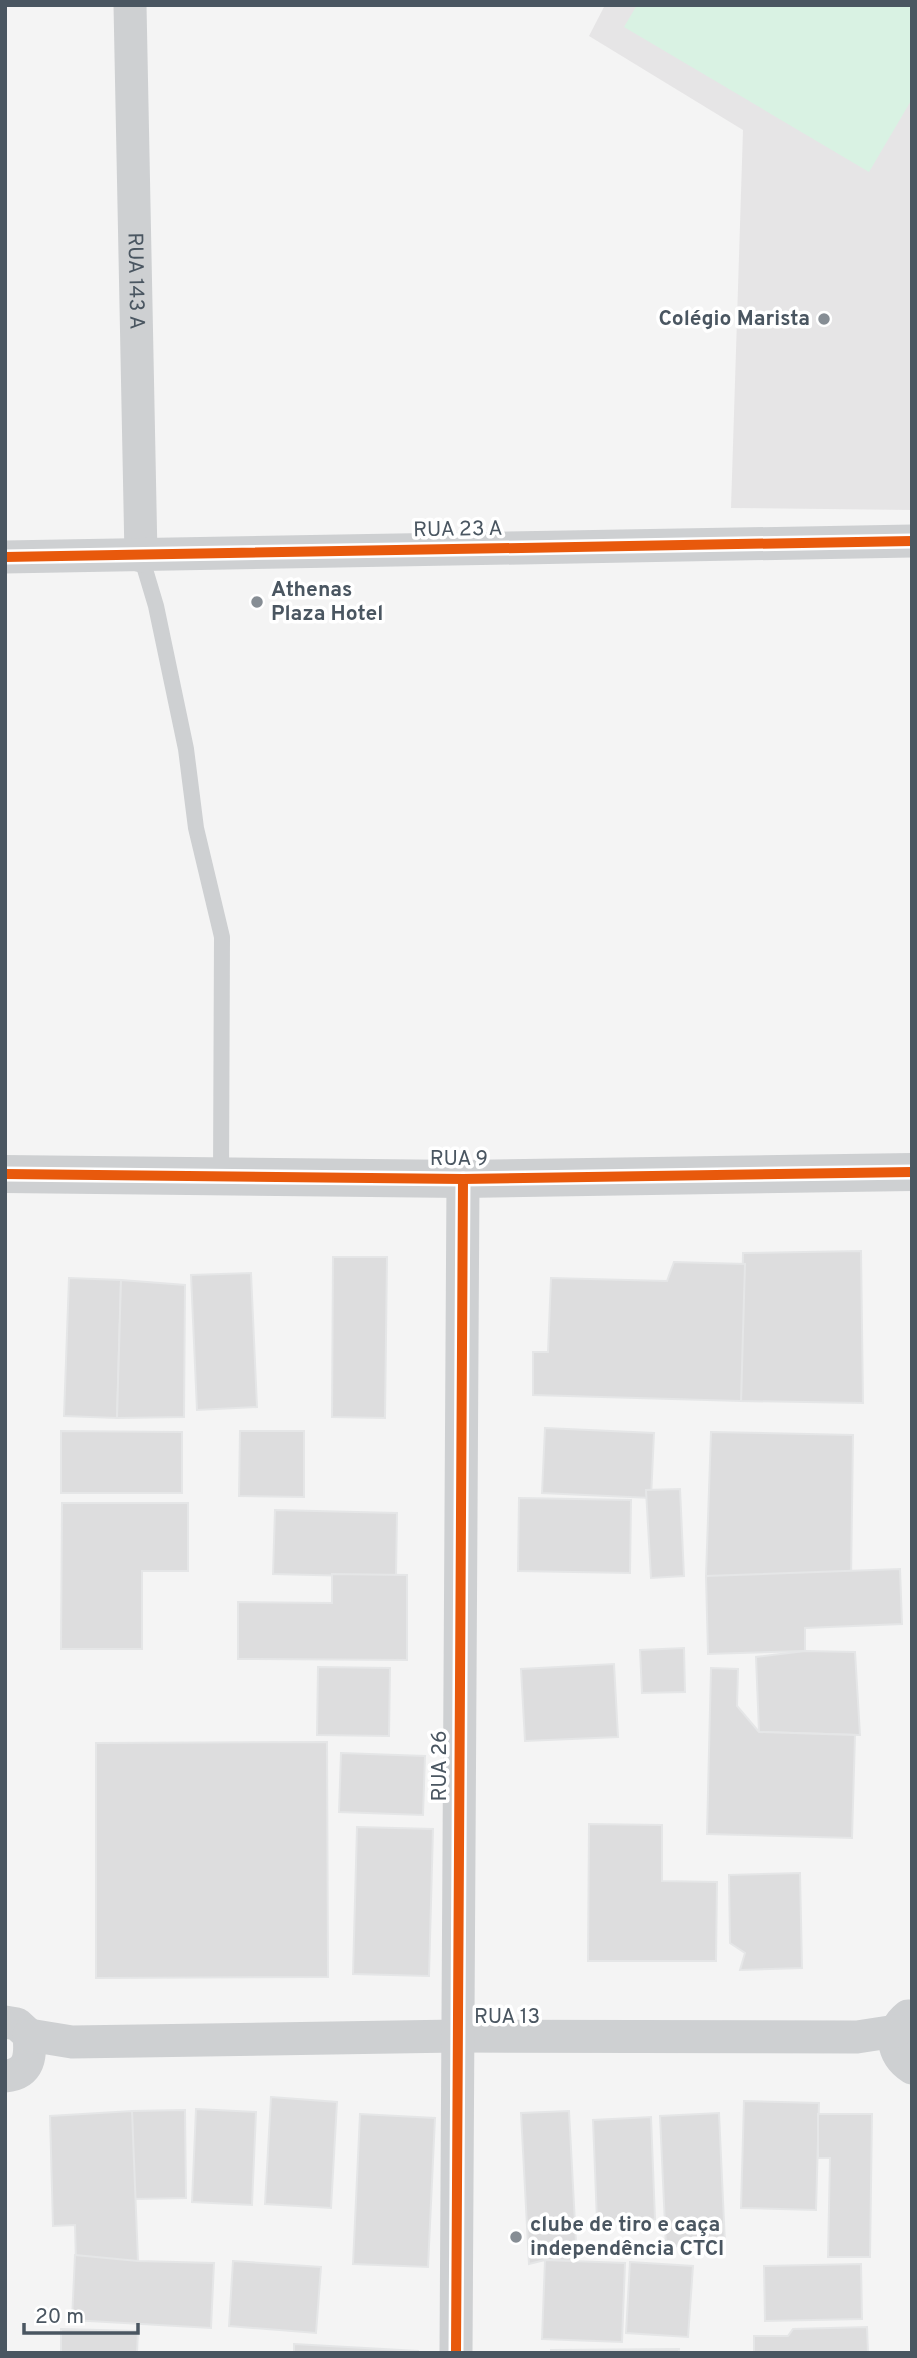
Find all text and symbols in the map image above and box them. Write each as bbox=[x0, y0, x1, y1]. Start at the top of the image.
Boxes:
street label: RUA 143 A bbox=[121, 232, 150, 330]
place label: Colégio Marista bbox=[658, 306, 810, 333]
marker: Colégio Marista bbox=[816, 311, 832, 327]
street label: RUA 23 A bbox=[413, 516, 503, 544]
place label: Athenas Plaza Hotel bbox=[271, 577, 383, 628]
marker: Athenas Plaza Hotel bbox=[249, 594, 265, 610]
street label: RUA 9 bbox=[430, 1146, 488, 1173]
street label: RUA 26 bbox=[427, 1730, 454, 1802]
street label: RUA 13 bbox=[474, 2004, 540, 2031]
place label: clube de tiro e caça independência CTCI bbox=[530, 2212, 724, 2263]
marker: clube de tiro e caça independência CTCI bbox=[508, 2229, 524, 2245]
scale bar bbox=[24, 2292, 138, 2336]
text: 20 m bbox=[35, 2304, 84, 2331]

